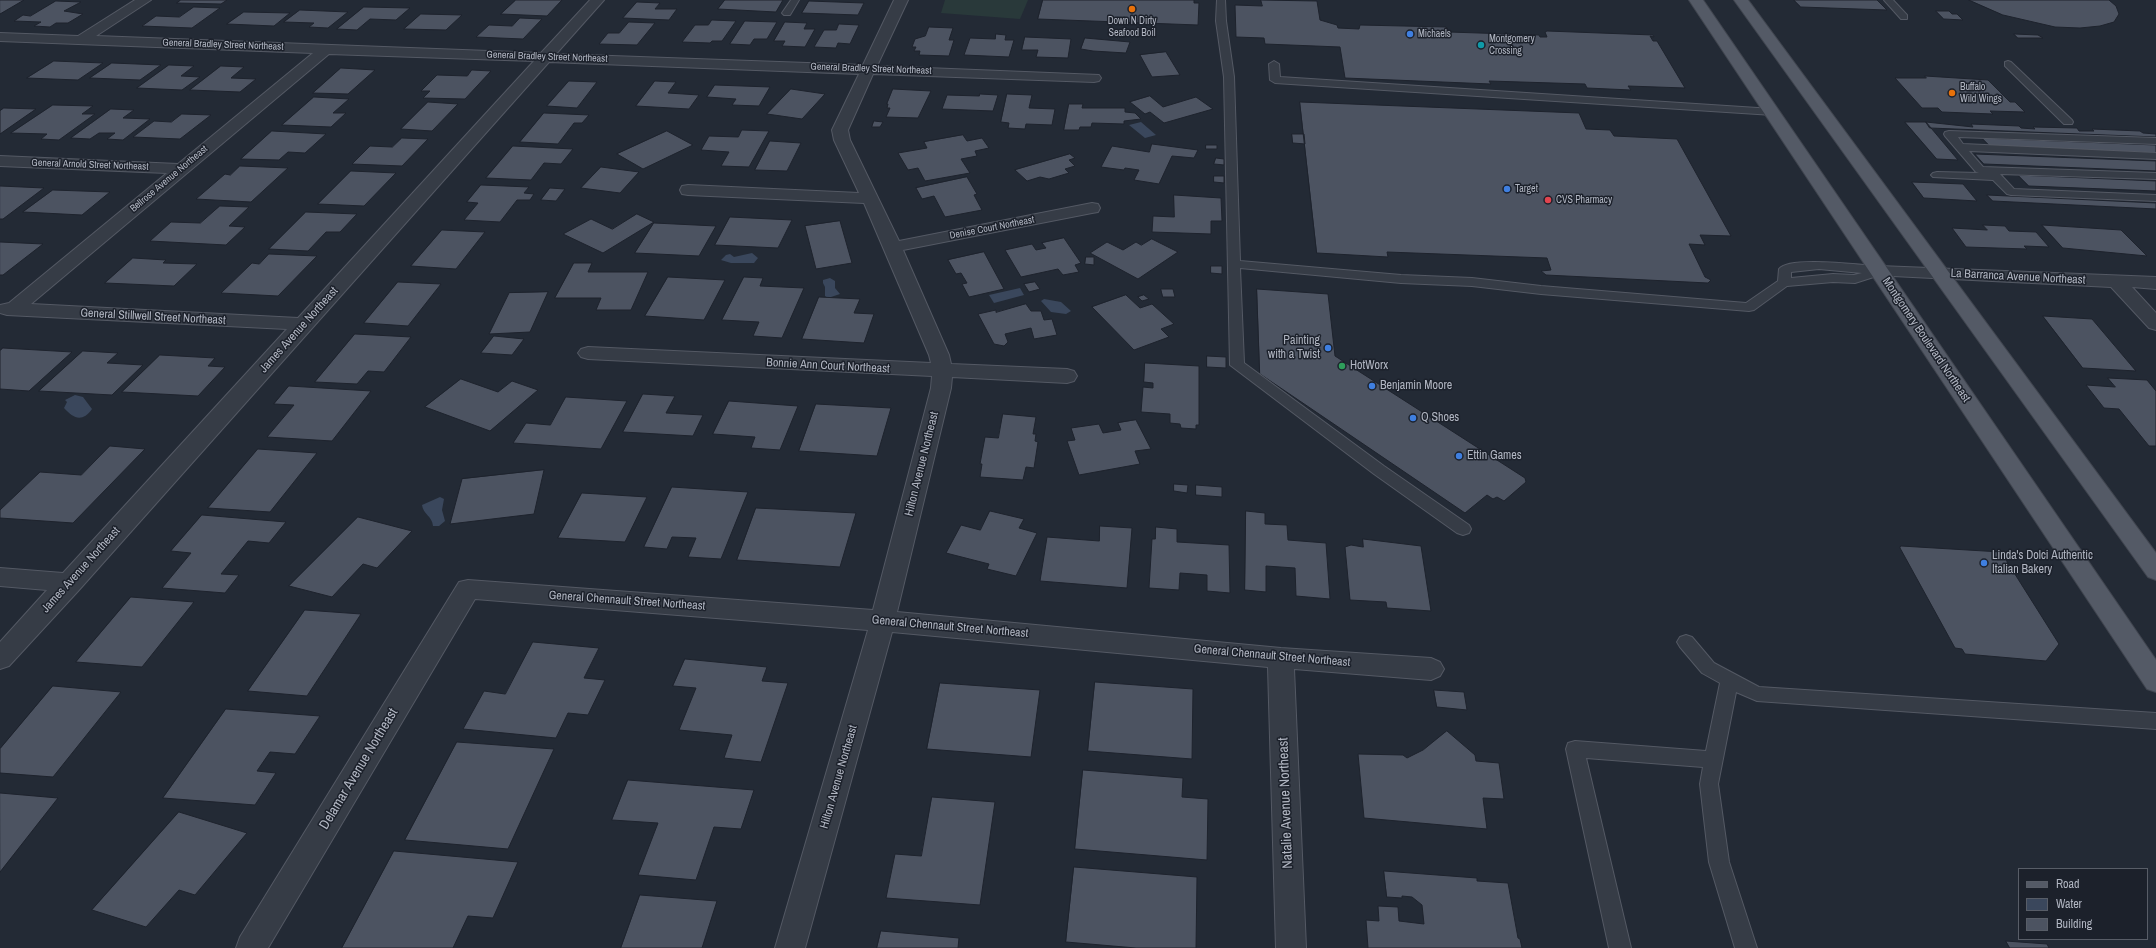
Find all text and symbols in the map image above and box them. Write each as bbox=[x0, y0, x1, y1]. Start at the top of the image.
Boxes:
marker: Down N Dirty Seafood Boil bbox=[1127, 4, 1137, 14]
place label: Down N Dirty Seafood Boil bbox=[1108, 15, 1156, 38]
place label: Michaels bbox=[1418, 28, 1451, 40]
marker: Michaels bbox=[1405, 29, 1415, 39]
place label: Montgomery Crossing bbox=[1489, 33, 1535, 56]
street label: General Bradley Street Northeast bbox=[162, 37, 284, 53]
marker: Montgomery Crossing bbox=[1476, 40, 1486, 50]
street label: General Bradley Street Northeast bbox=[486, 49, 608, 65]
street label: General Bradley Street Northeast bbox=[810, 61, 932, 77]
place label: Buffalo Wild Wings bbox=[1960, 81, 2002, 104]
marker: Buffalo Wild Wings bbox=[1947, 88, 1957, 98]
street label: Bellrose Avenue Northeast bbox=[128, 143, 210, 215]
street label: General Arnold Street Northeast bbox=[31, 157, 149, 173]
place label: Target bbox=[1515, 183, 1538, 195]
marker: Target bbox=[1502, 184, 1512, 194]
place label: CVS Pharmacy bbox=[1556, 194, 1612, 206]
marker: CVS Pharmacy bbox=[1543, 195, 1553, 205]
street label: Denise Court Northeast bbox=[949, 214, 1035, 242]
street label: La Barranca Avenue Northeast bbox=[1950, 266, 2086, 288]
street label: Montgomery Boulevard Northeast bbox=[1879, 275, 1973, 405]
street label: James Avenue Northeast bbox=[257, 284, 341, 376]
street label: General Stillwell Street Northeast bbox=[80, 306, 226, 328]
place label: Painting with a Twist bbox=[1268, 334, 1320, 362]
marker: Painting with a Twist bbox=[1323, 343, 1333, 353]
street label: Bonnie Ann Court Northeast bbox=[766, 356, 890, 376]
place label: HotWorx bbox=[1350, 359, 1388, 373]
marker: HotWorx bbox=[1337, 361, 1347, 371]
place label: Benjamin Moore bbox=[1380, 379, 1452, 393]
marker: Benjamin Moore bbox=[1367, 381, 1377, 391]
street label: Hilton Avenue Northeast bbox=[902, 410, 942, 518]
place label: Q Shoes bbox=[1421, 411, 1459, 425]
marker: Q Shoes bbox=[1408, 413, 1418, 423]
place label: Ettin Games bbox=[1467, 449, 1522, 463]
marker: Ettin Games bbox=[1454, 451, 1464, 461]
street label: James Avenue Northeast bbox=[39, 524, 123, 616]
place label: Linda's Dolci Authentic Italian Bakery bbox=[1992, 549, 2093, 577]
marker: Linda's Dolci Authentic Italian Bakery bbox=[1979, 558, 1989, 568]
street label: General Chennault Street Northeast bbox=[548, 588, 706, 614]
street label: General Chennault Street Northeast bbox=[871, 613, 1029, 641]
street label: General Chennault Street Northeast bbox=[1193, 642, 1351, 670]
street label: Delamar Avenue Northeast bbox=[316, 705, 402, 833]
street label: Hilton Avenue Northeast bbox=[817, 724, 861, 830]
street label: Natalie Avenue Northeast bbox=[1275, 737, 1297, 869]
legend bbox=[2018, 868, 2148, 940]
text: Road bbox=[2056, 876, 2080, 892]
text: Water bbox=[2056, 896, 2082, 912]
text: Building bbox=[2056, 916, 2092, 932]

